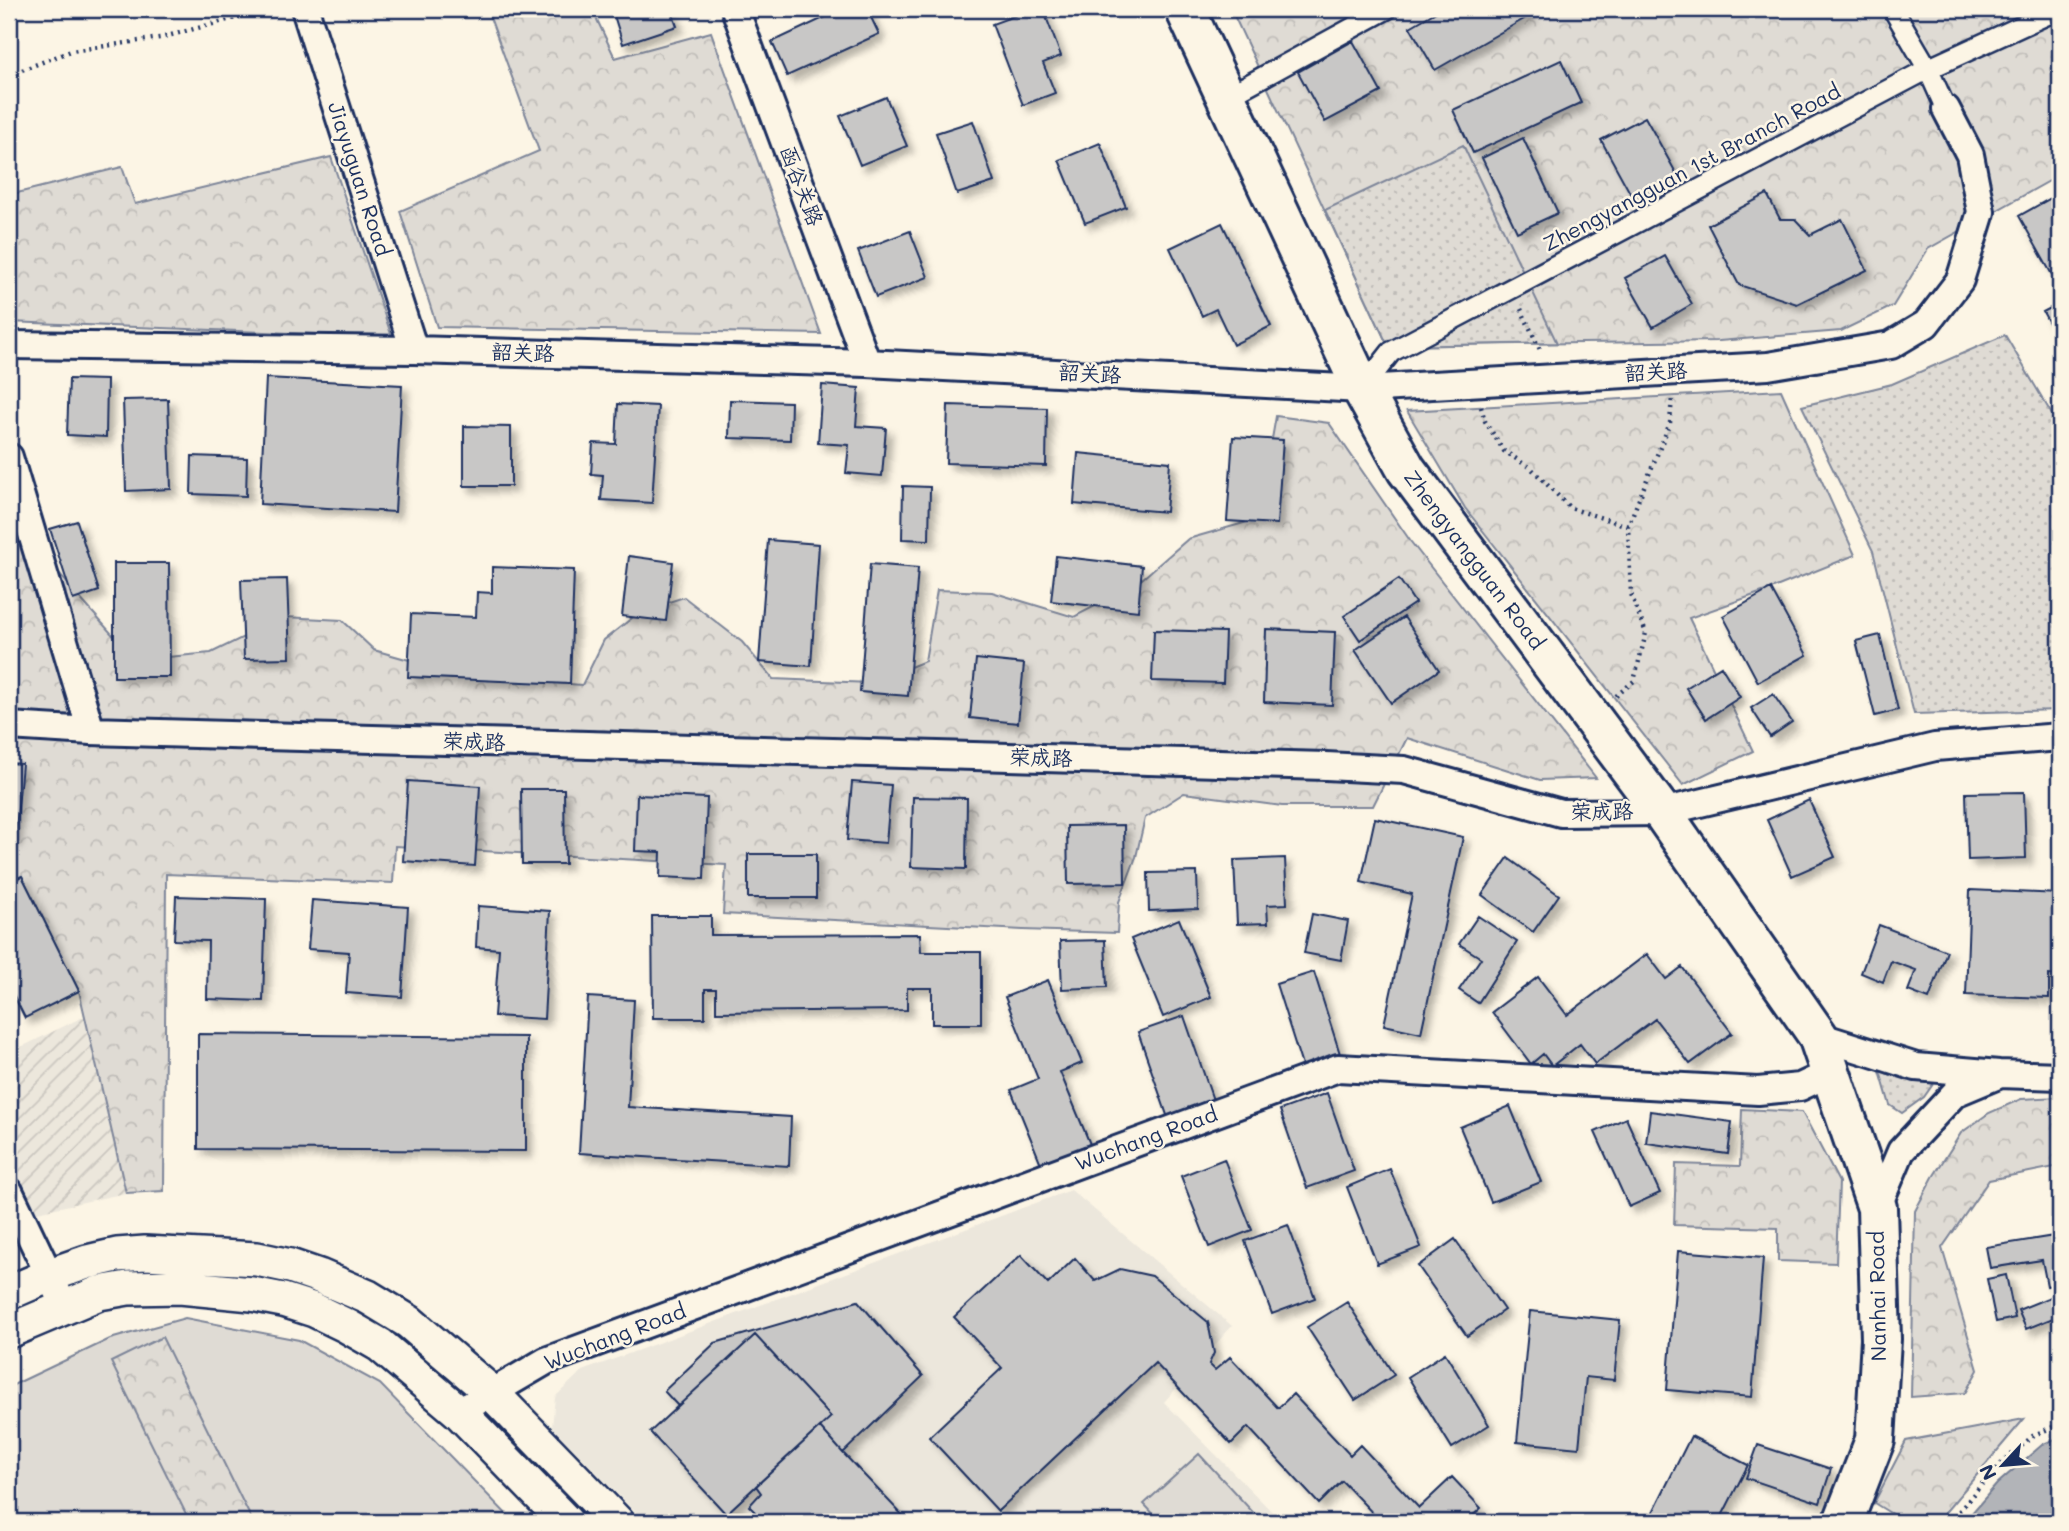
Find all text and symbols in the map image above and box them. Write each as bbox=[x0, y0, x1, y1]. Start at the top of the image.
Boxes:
street label: Zhengyangguan 1st Branch Road bbox=[1538, 77, 1845, 257]
street label: Jiayuguan Road bbox=[323, 98, 398, 259]
street label: 函谷关路 bbox=[775, 141, 830, 230]
street label: 韶关路 bbox=[491, 337, 555, 366]
street label: 韶关路 bbox=[1624, 355, 1688, 386]
street label: 韶关路 bbox=[1058, 357, 1122, 388]
street label: Zhengyangguan Road bbox=[1399, 464, 1552, 654]
street label: 荣成路 bbox=[442, 726, 506, 755]
street label: 荣成路 bbox=[1009, 742, 1073, 771]
street label: 荣成路 bbox=[1570, 796, 1634, 825]
street label: Wuchang Road bbox=[1070, 1099, 1221, 1176]
street label: Nanhai Road bbox=[1862, 1230, 1891, 1362]
street label: Wuchang Road bbox=[540, 1296, 689, 1375]
north arrow bbox=[1968, 1430, 2038, 1500]
text: N bbox=[1973, 1461, 2002, 1485]

